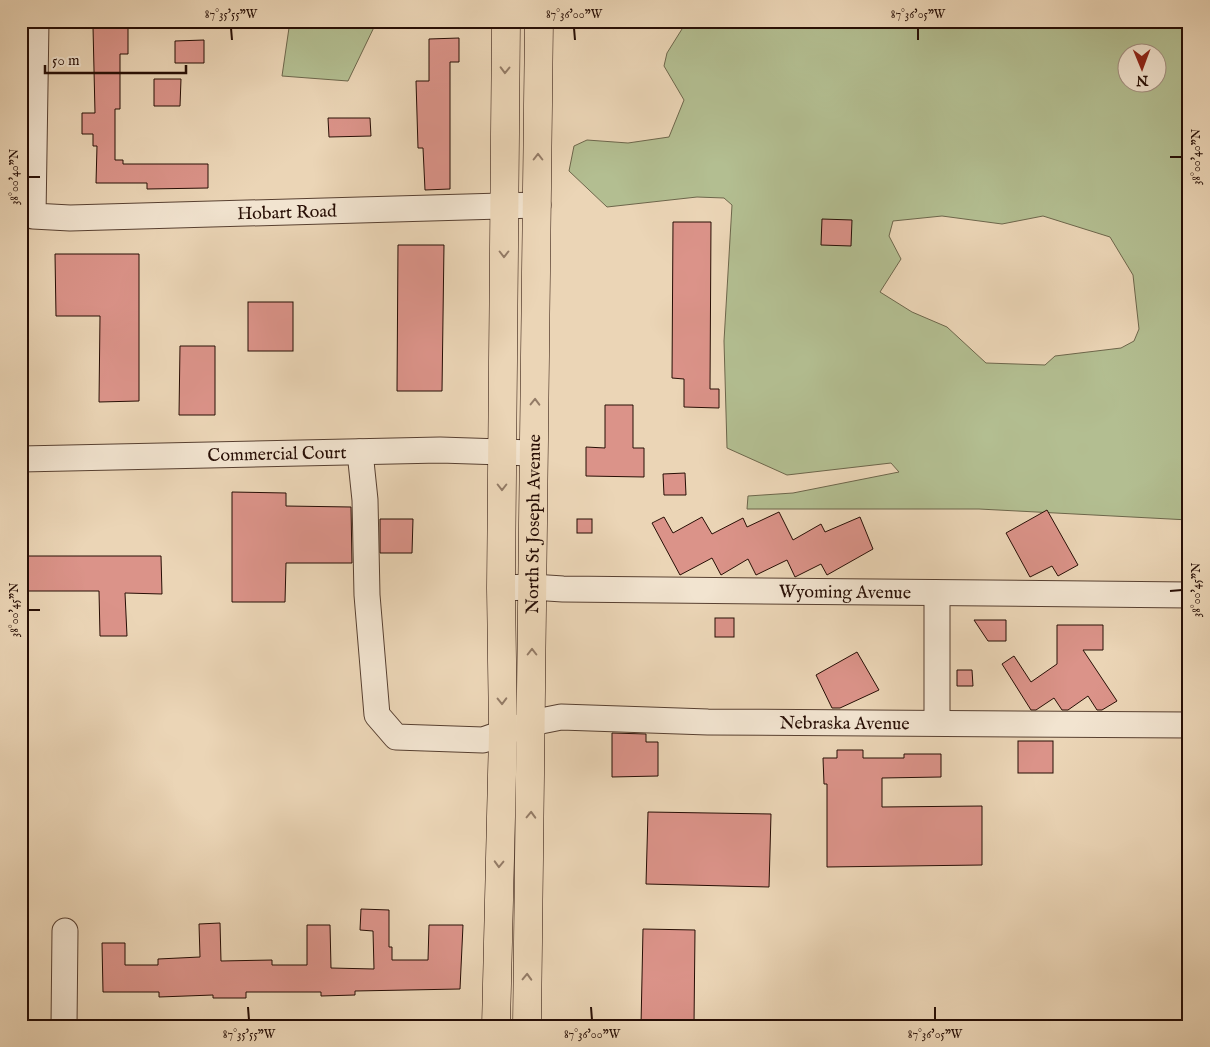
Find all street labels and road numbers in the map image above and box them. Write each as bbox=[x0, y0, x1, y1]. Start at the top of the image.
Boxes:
street label: Hobart Road bbox=[237, 201, 337, 226]
street label: North St Joseph Avenue bbox=[522, 434, 547, 614]
street label: Commercial Court bbox=[207, 442, 347, 468]
street label: Wyoming Avenue bbox=[779, 581, 911, 605]
street label: Nebraska Avenue bbox=[779, 712, 910, 736]

